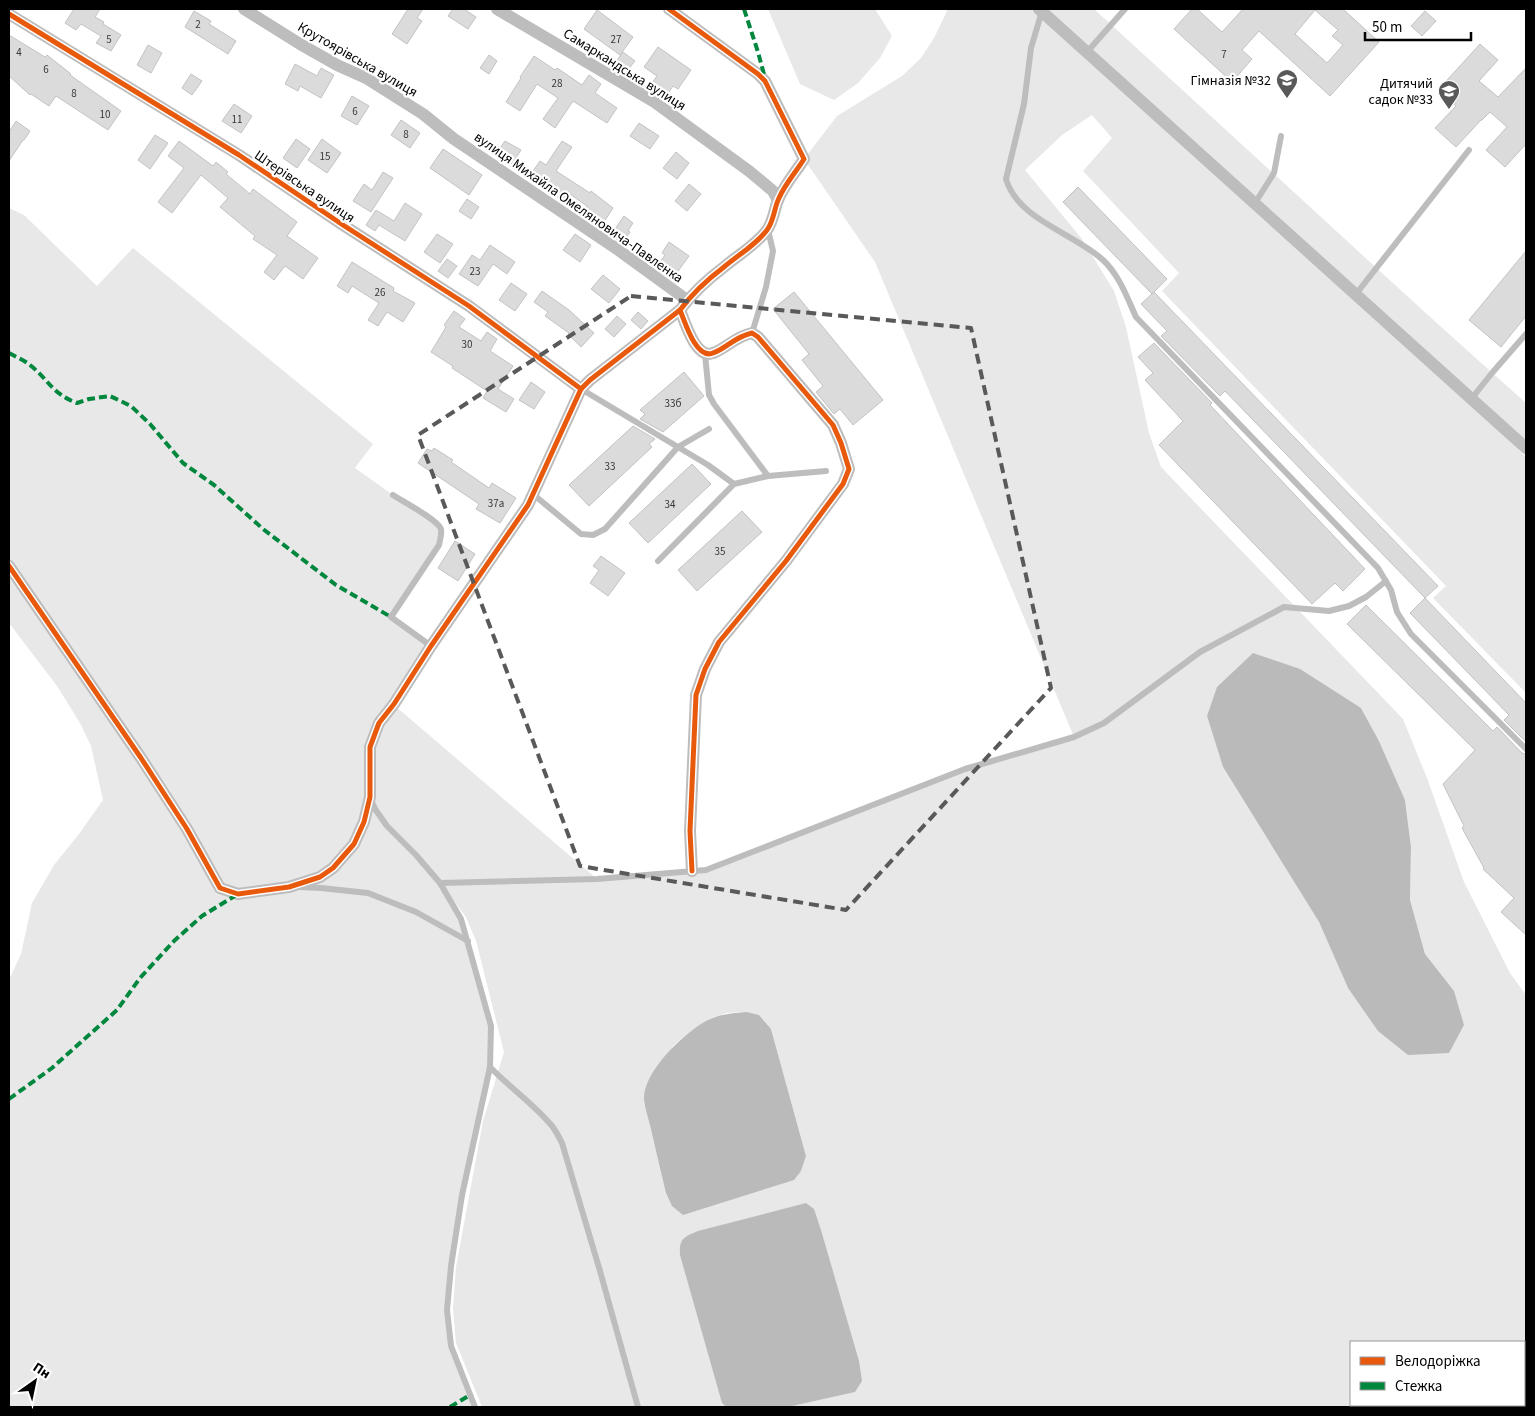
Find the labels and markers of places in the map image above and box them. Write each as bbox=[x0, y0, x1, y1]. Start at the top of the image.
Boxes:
school or university icon: Гімназія №32 bbox=[1275, 68, 1299, 99]
place label: Гімназія №32 bbox=[1191, 71, 1271, 91]
place label: Дитячий садок №33 bbox=[1369, 74, 1433, 110]
school or university icon: Дитячий садок №33 bbox=[1437, 79, 1461, 110]

